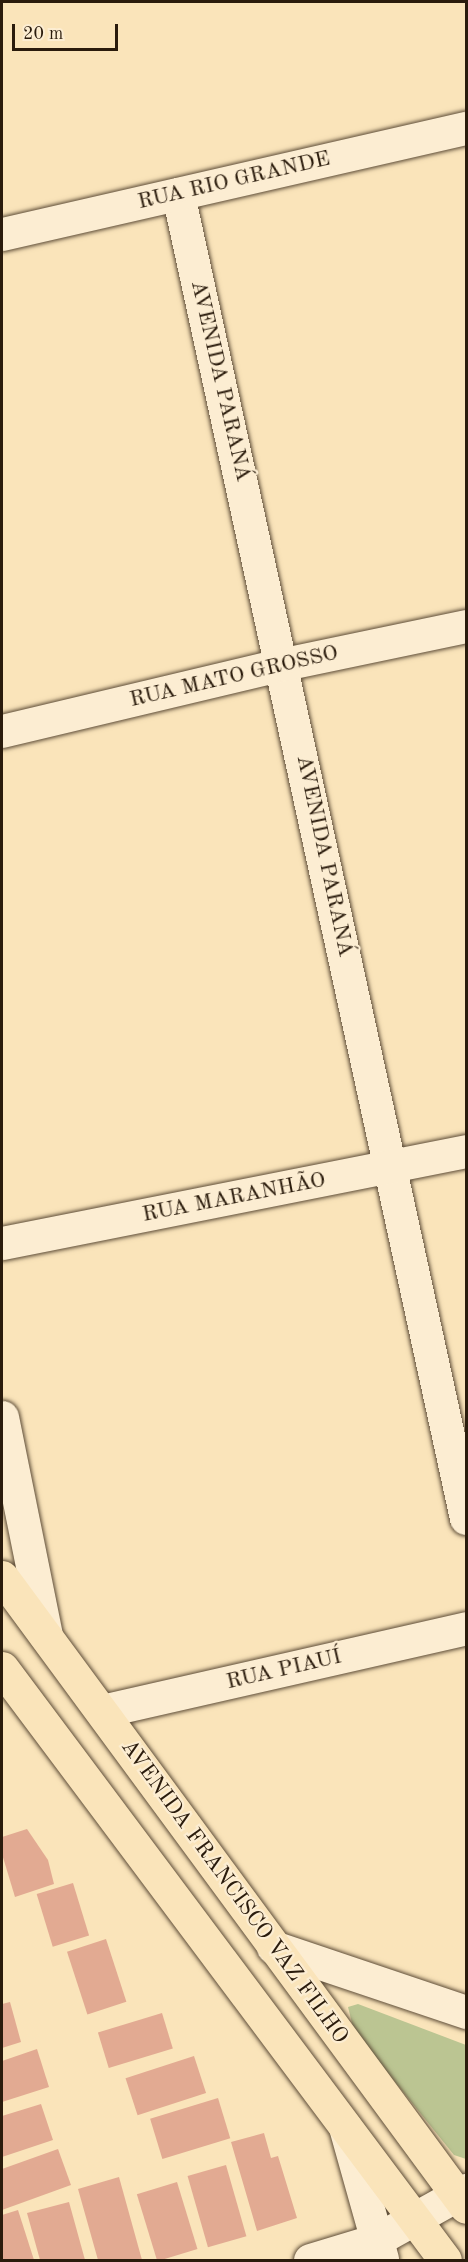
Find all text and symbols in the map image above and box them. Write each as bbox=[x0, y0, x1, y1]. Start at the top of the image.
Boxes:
scale bar bbox=[15, 12, 122, 50]
text: 20 m bbox=[23, 25, 63, 43]
street label: RUA RIO GRANDE bbox=[135, 146, 333, 216]
street label: AVENIDA PARANÁ bbox=[184, 278, 256, 484]
street label: RUA MATO GROSSO bbox=[127, 640, 341, 714]
street label: AVENIDA PARANÁ bbox=[290, 753, 358, 959]
street label: RUA MARANHÃO bbox=[140, 1167, 328, 1229]
street label: RUA PIAUÍ bbox=[224, 1644, 344, 1696]
street label: AVENIDA FRANCISCO VAZ FILHO bbox=[115, 1735, 353, 2049]

